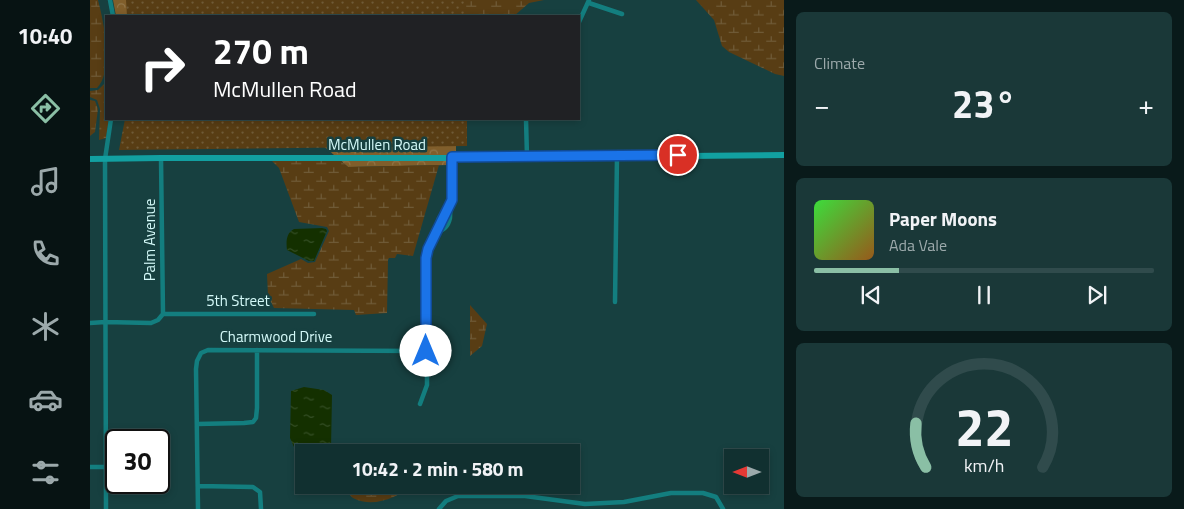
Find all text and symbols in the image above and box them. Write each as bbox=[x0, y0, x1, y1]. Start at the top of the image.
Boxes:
text: 10:40 bbox=[18, 19, 72, 53]
text: 270 m bbox=[213, 24, 309, 78]
icon: right bbox=[130, 35, 195, 100]
text: Climate bbox=[814, 51, 865, 75]
text: McMullen Road bbox=[213, 72, 357, 106]
text: 23° bbox=[952, 75, 1016, 133]
text: − bbox=[814, 83, 830, 126]
text: + bbox=[1138, 83, 1154, 126]
icon: directions bbox=[28, 91, 63, 126]
street label: McMullen Road bbox=[328, 133, 426, 156]
pin bbox=[657, 134, 699, 176]
icon: arrive bbox=[664, 141, 692, 169]
icon: music bbox=[28, 164, 63, 199]
street label: Palm Avenue bbox=[138, 199, 161, 281]
text: Paper Moons bbox=[889, 204, 997, 233]
text: Ada Vale bbox=[889, 233, 947, 257]
icon: phone bbox=[28, 236, 63, 271]
icon: previous bbox=[857, 281, 885, 309]
icon: pause bbox=[970, 281, 998, 309]
icon: next bbox=[1083, 281, 1111, 309]
street label: 5th Street bbox=[206, 289, 271, 312]
icon: climate bbox=[28, 309, 63, 344]
position arrow bbox=[399, 324, 451, 376]
street label: Charmwood Drive bbox=[220, 325, 332, 348]
icon: car bbox=[28, 382, 63, 417]
text: 22 bbox=[955, 387, 1013, 466]
speed limit sign: 30 bbox=[105, 429, 170, 494]
north arrow bbox=[724, 449, 769, 494]
map controls bbox=[724, 449, 769, 494]
text: km/h bbox=[964, 452, 1004, 479]
text: 10:42 · 2 min · 580 m bbox=[351, 454, 524, 483]
icon: filters bbox=[28, 455, 63, 490]

